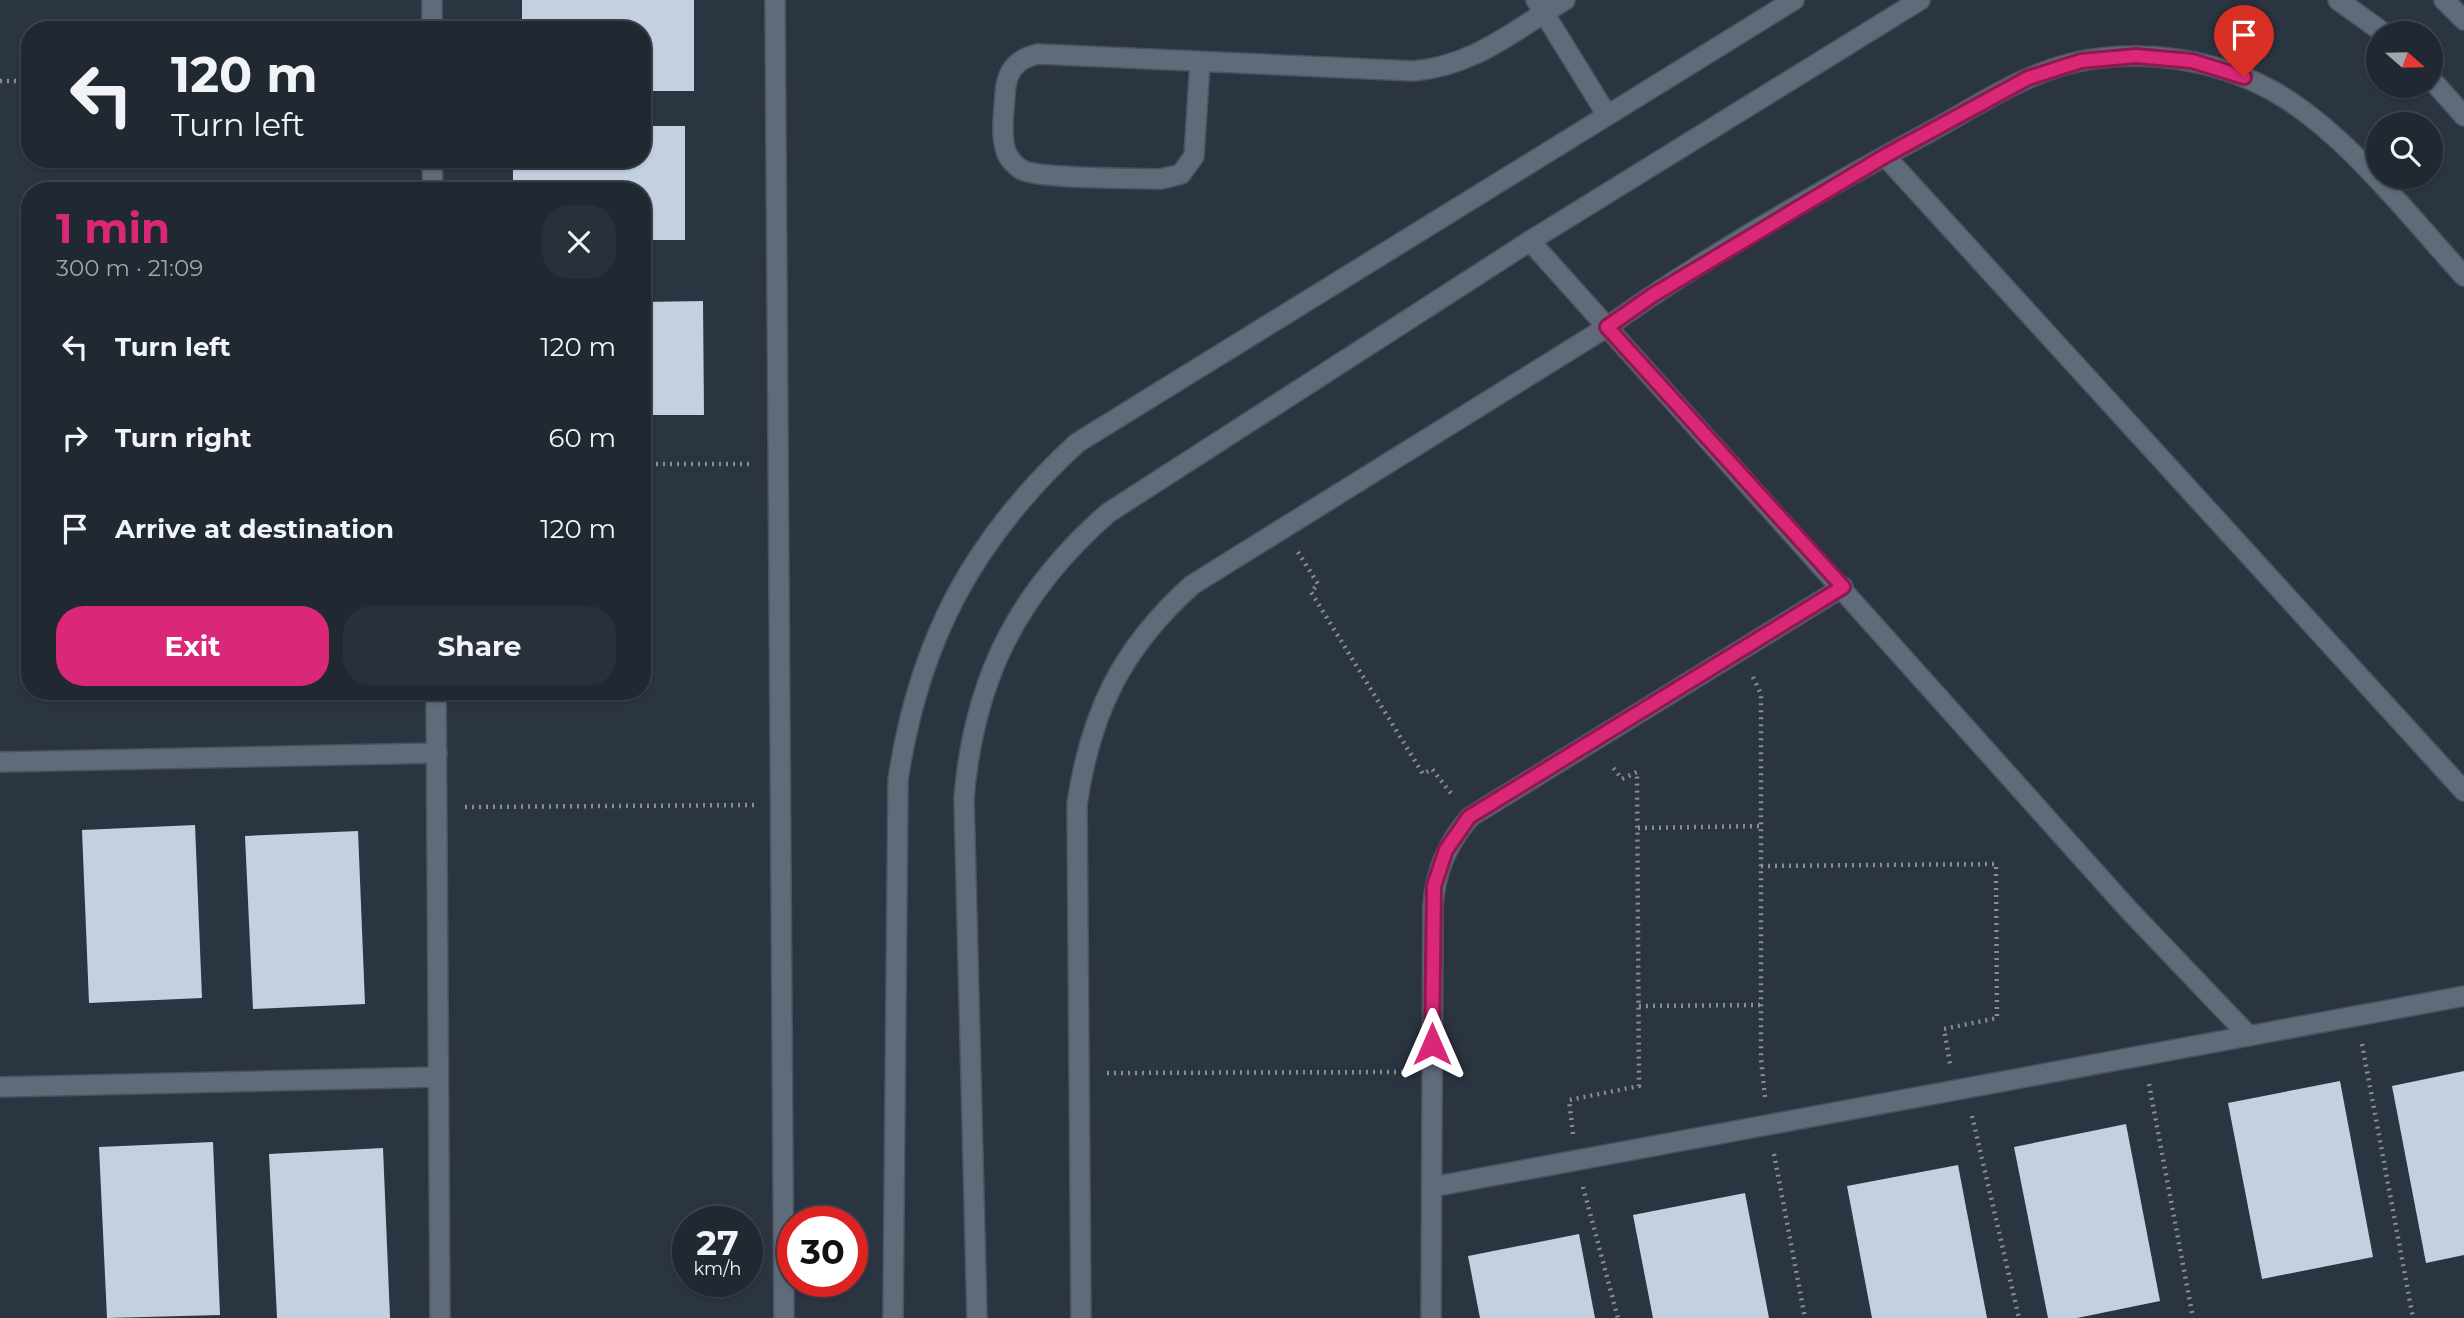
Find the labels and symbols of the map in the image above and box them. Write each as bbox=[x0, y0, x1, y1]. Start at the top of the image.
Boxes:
pin bbox=[2214, 5, 2274, 77]
north arrow bbox=[2366, 21, 2443, 98]
position arrow bbox=[1395, 1007, 1469, 1081]
speed limit sign: 30 bbox=[777, 1206, 868, 1297]

